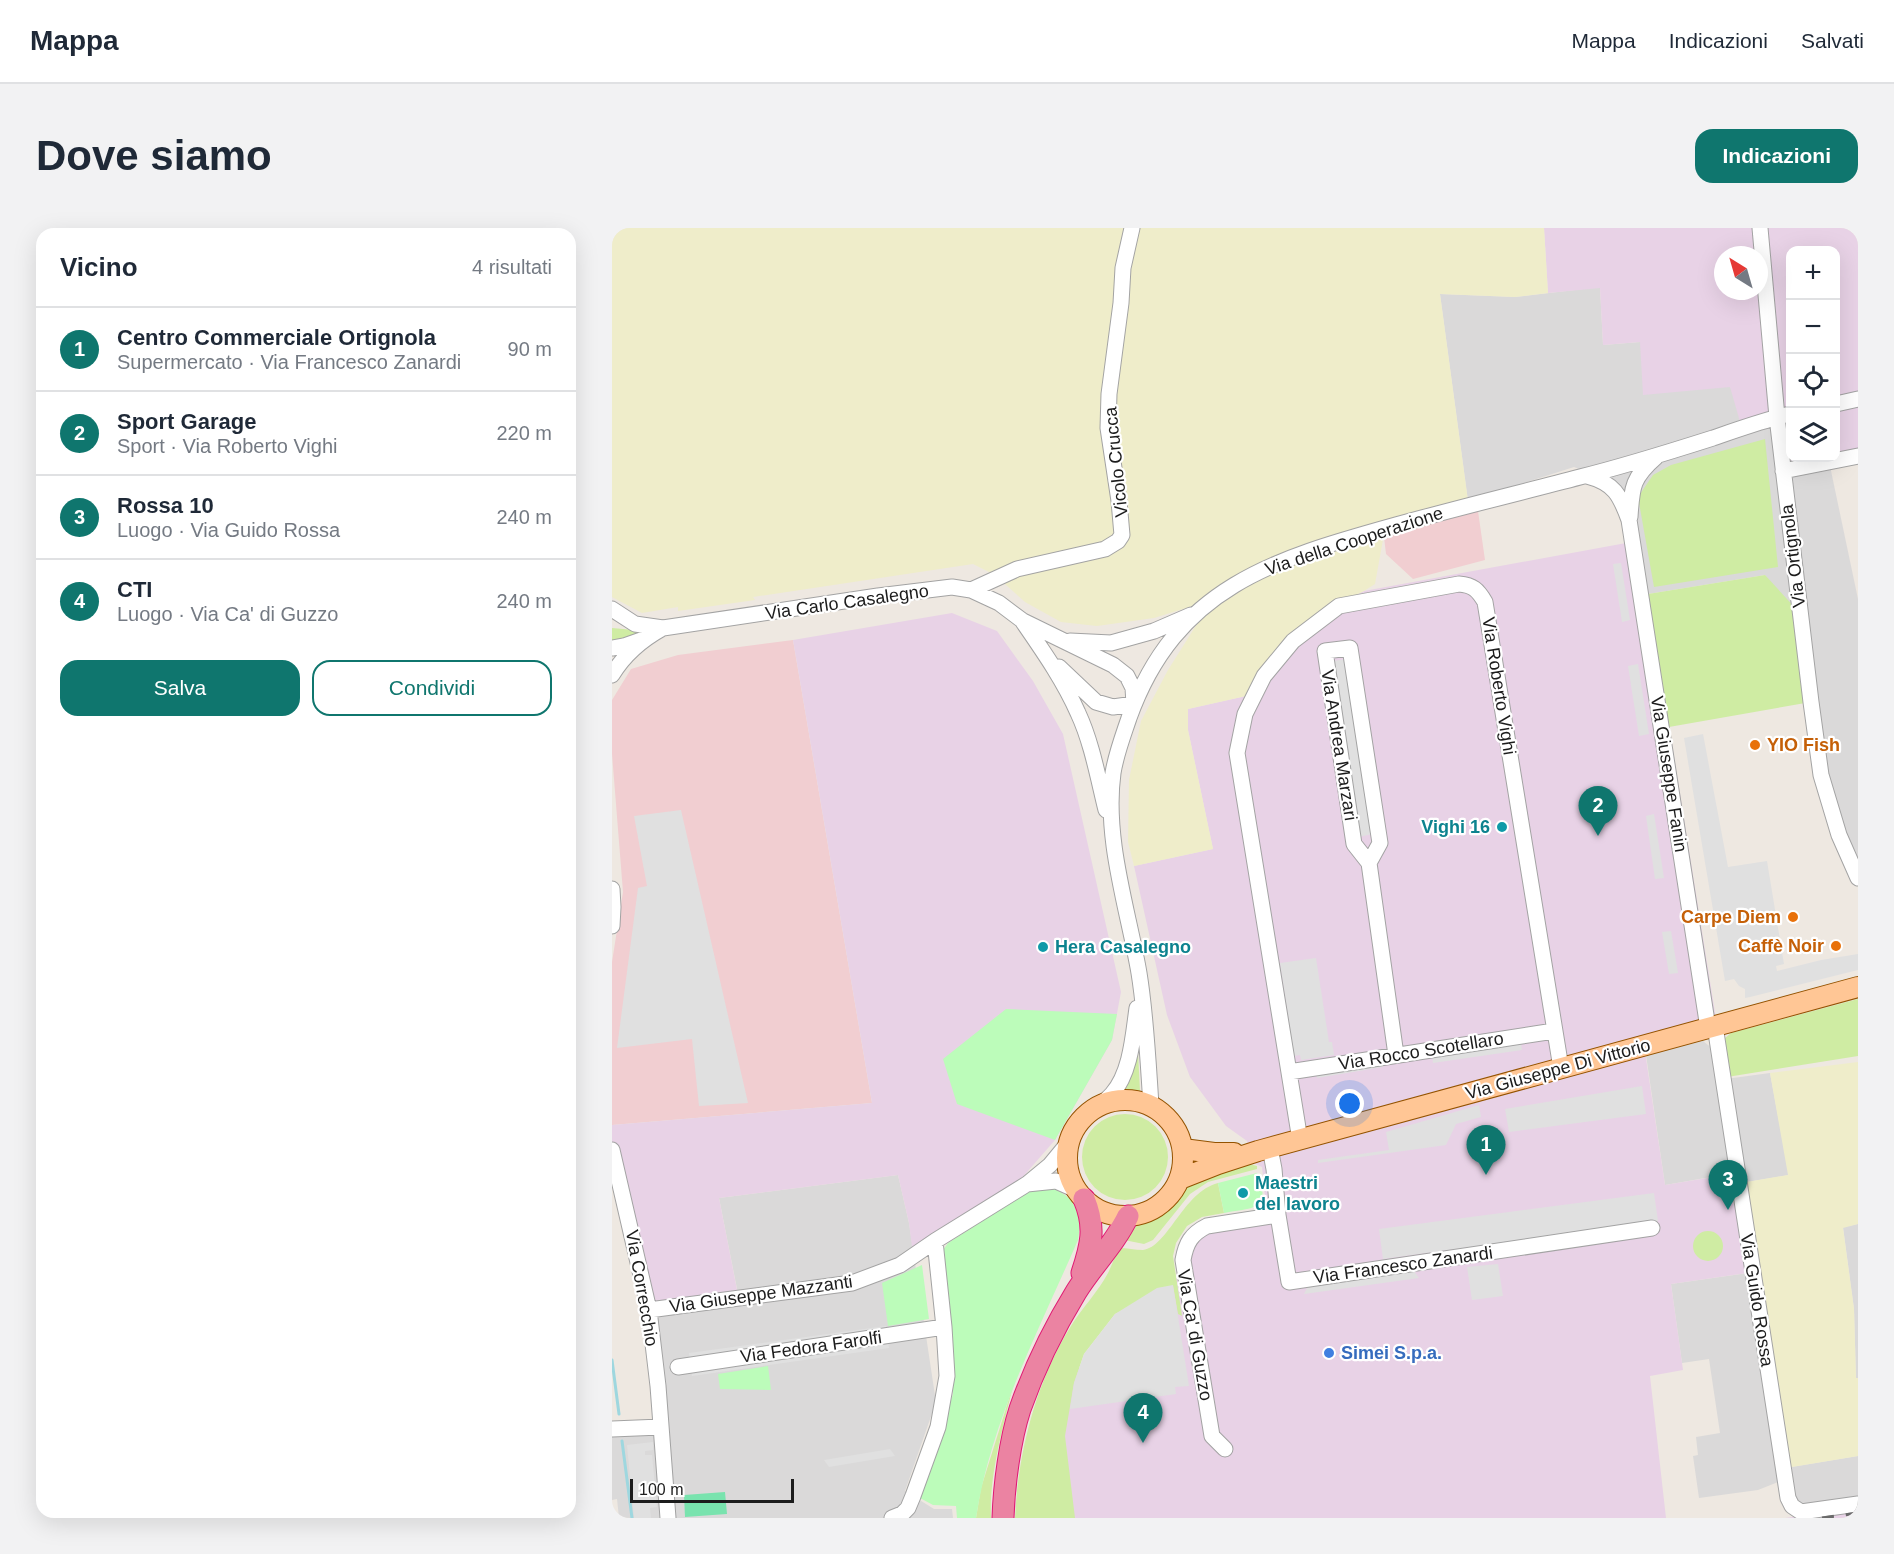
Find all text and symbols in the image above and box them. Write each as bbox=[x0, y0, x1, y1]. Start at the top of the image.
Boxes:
text: Mappa bbox=[30, 25, 119, 56]
text: Mappa bbox=[1572, 29, 1636, 52]
text: Indicazioni bbox=[1669, 29, 1768, 52]
text: Salvati bbox=[1801, 29, 1864, 52]
button: Indicazioni bbox=[1695, 129, 1858, 183]
text: Dove siamo bbox=[36, 132, 272, 179]
north arrow bbox=[1714, 246, 1768, 300]
map controls bbox=[1786, 246, 1840, 462]
button: + bbox=[1786, 246, 1840, 300]
text: Vicino bbox=[60, 252, 138, 282]
text: 4 risultati bbox=[472, 256, 552, 278]
button: − bbox=[1786, 300, 1840, 354]
text: Centro Commerciale Ortignola bbox=[117, 325, 436, 350]
text: 1 bbox=[74, 338, 85, 360]
text: 90 m bbox=[508, 338, 552, 360]
text: Supermercato · Via Francesco Zanardi bbox=[117, 351, 461, 373]
button: locate bbox=[1786, 354, 1840, 408]
street label: Vicolo Crucca bbox=[1100, 405, 1132, 518]
button: layers bbox=[1786, 408, 1840, 462]
text: Sport Garage bbox=[117, 409, 256, 434]
text: 2 bbox=[74, 422, 85, 444]
text: 220 m bbox=[496, 422, 552, 444]
text: Sport · Via Roberto Vighi bbox=[117, 435, 338, 457]
text: Rossa 10 bbox=[117, 493, 214, 518]
street label: Via Ortignola bbox=[1777, 502, 1809, 609]
street label: Via della Cooperazione bbox=[1263, 503, 1445, 579]
text: 3 bbox=[74, 506, 85, 528]
text: 240 m bbox=[496, 506, 552, 528]
text: Luogo · Via Guido Rossa bbox=[117, 519, 340, 541]
text: CTI bbox=[117, 577, 152, 602]
street label: Via Carlo Casalegno bbox=[764, 581, 930, 623]
text: 4 bbox=[74, 590, 85, 612]
text: 240 m bbox=[496, 590, 552, 612]
text: Luogo · Via Ca' di Guzzo bbox=[117, 603, 338, 625]
street label: Via Roberto Vighi bbox=[1478, 616, 1520, 756]
button: Salva bbox=[60, 660, 300, 716]
button: Condividi bbox=[312, 660, 552, 716]
street label: Via Andrea Marzari bbox=[1317, 668, 1361, 822]
street label: Via Giuseppe Fanin bbox=[1647, 695, 1691, 853]
place label: YIO Fish bbox=[1767, 735, 1840, 755]
marker: YIO Fish bbox=[1748, 738, 1762, 752]
pin: 2 bbox=[1578, 786, 1618, 836]
place label: Vighi 16 bbox=[1421, 817, 1490, 837]
marker: Vighi 16 bbox=[1495, 820, 1509, 834]
place label: Carpe Diem bbox=[1681, 907, 1781, 927]
marker: Carpe Diem bbox=[1786, 910, 1800, 924]
place label: Caffè Noir bbox=[1738, 936, 1824, 956]
place label: Hera Casalegno bbox=[1055, 937, 1191, 957]
marker: Caffè Noir bbox=[1829, 939, 1843, 953]
marker: Hera Casalegno bbox=[1036, 940, 1050, 954]
street label: Via Rocco Scotellaro bbox=[1337, 1028, 1505, 1074]
street label: Via Giuseppe Di Vittorio bbox=[1463, 1035, 1653, 1103]
your location bbox=[1335, 1089, 1364, 1118]
pin: 1 bbox=[1466, 1126, 1506, 1175]
pin: 3 bbox=[1708, 1160, 1748, 1210]
place label: Maestri del lavoro bbox=[1255, 1173, 1340, 1214]
marker: Maestri del lavoro bbox=[1236, 1186, 1250, 1200]
street label: Via Correcchio bbox=[622, 1228, 662, 1348]
street label: Via Guido Rossa bbox=[1737, 1232, 1778, 1369]
street label: Via Francesco Zanardi bbox=[1312, 1243, 1494, 1287]
street label: Via Ca' di Guzzo bbox=[1174, 1268, 1216, 1402]
street label: Via Giuseppe Mazzanti bbox=[668, 1271, 854, 1317]
street label: Via Fedora Farolfi bbox=[739, 1327, 883, 1367]
place label: Simei S.p.a. bbox=[1341, 1343, 1442, 1363]
marker: Simei S.p.a. bbox=[1322, 1346, 1336, 1360]
pin: 4 bbox=[1124, 1394, 1162, 1443]
scale bar bbox=[630, 1476, 794, 1504]
text: 100 m bbox=[639, 1481, 683, 1498]

